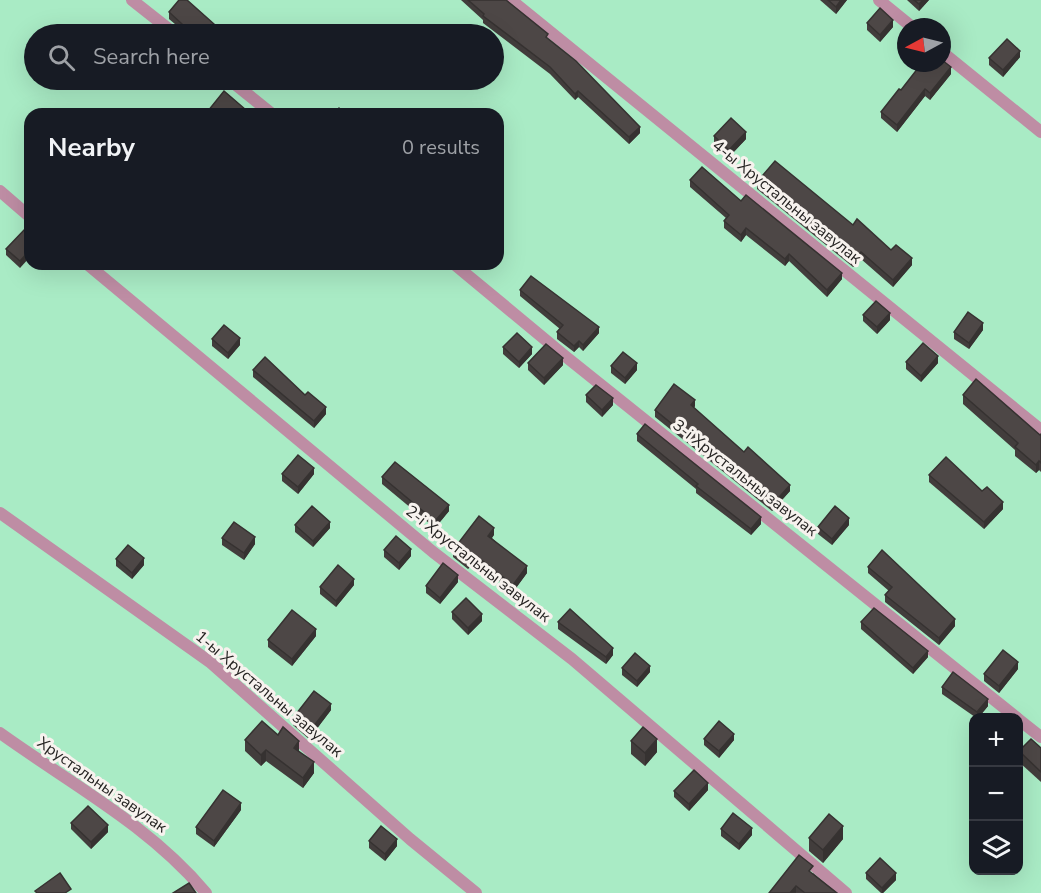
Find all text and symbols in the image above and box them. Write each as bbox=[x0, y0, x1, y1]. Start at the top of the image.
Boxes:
north arrow bbox=[897, 18, 951, 72]
search box bbox=[24, 24, 504, 90]
icon: search bbox=[45, 41, 78, 74]
text: Search here bbox=[93, 42, 210, 72]
text: Nearby bbox=[48, 130, 135, 165]
text: 0 results bbox=[402, 134, 480, 161]
street label: 4-ы Хрустальны завулак bbox=[708, 135, 867, 269]
street label: 3-і Хрустальны завулак bbox=[668, 414, 822, 542]
street label: 2-і Хрустальны завулак bbox=[401, 500, 555, 628]
street label: 1-ы Хрустальны завулак bbox=[191, 626, 348, 763]
map controls bbox=[969, 713, 1023, 875]
button: + bbox=[969, 713, 1023, 767]
street label: Хрустальны завулак bbox=[33, 732, 172, 838]
button: − bbox=[969, 767, 1023, 821]
button: layers bbox=[969, 821, 1023, 875]

